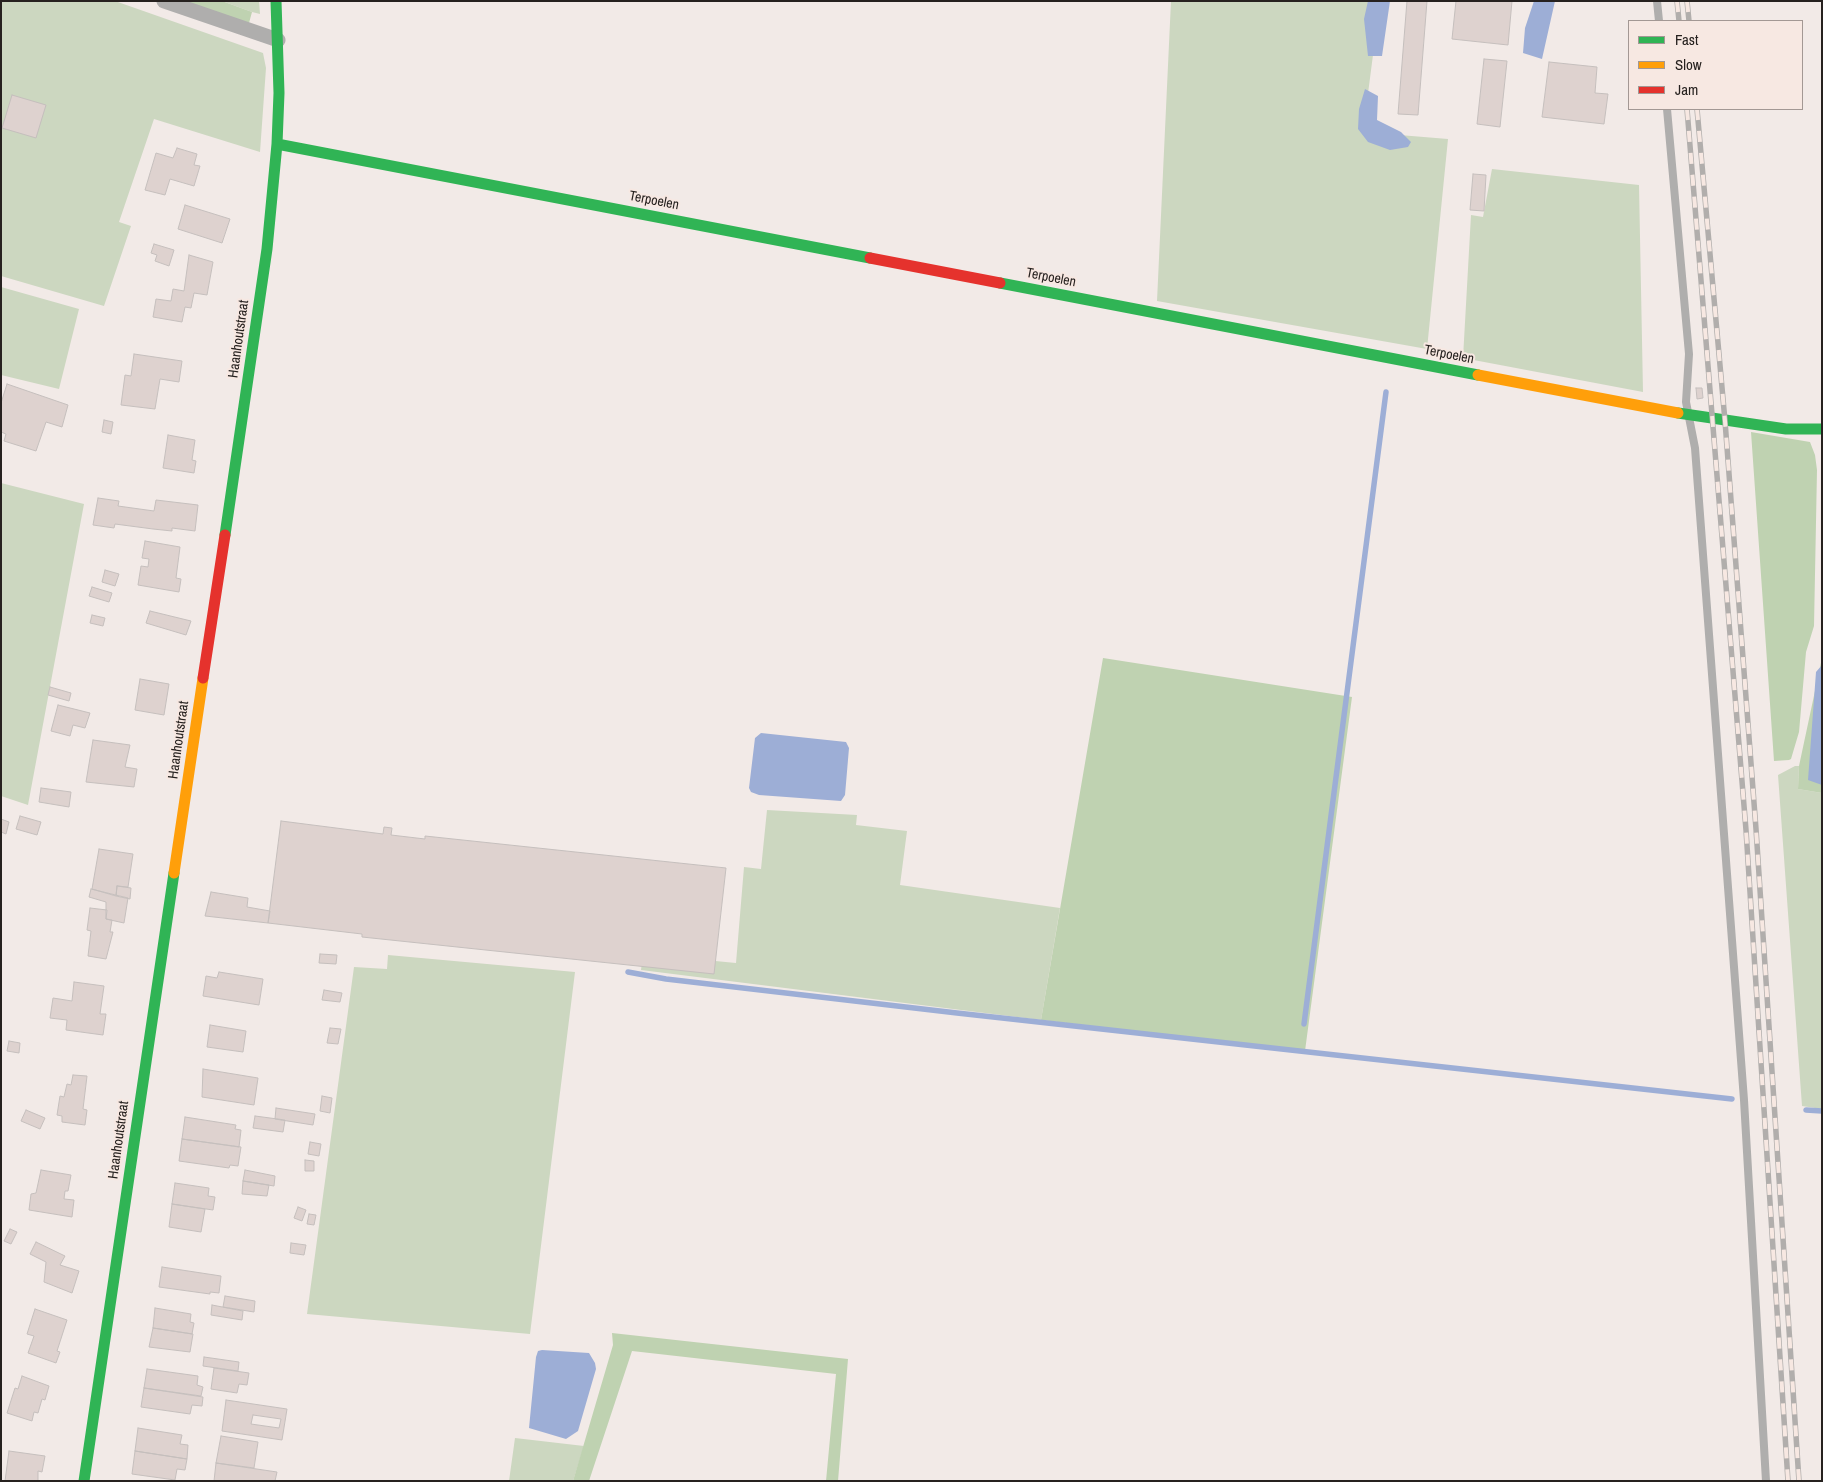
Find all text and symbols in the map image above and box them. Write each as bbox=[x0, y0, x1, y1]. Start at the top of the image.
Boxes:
legend bbox=[1628, 20, 1803, 110]
text: Fast bbox=[1675, 29, 1698, 50]
text: Slow bbox=[1675, 54, 1702, 75]
text: Jam bbox=[1675, 79, 1698, 100]
street label: Terpoelen bbox=[628, 188, 680, 214]
street label: Terpoelen bbox=[1025, 265, 1077, 291]
street label: Haanhoutstraat bbox=[225, 299, 253, 379]
street label: Terpoelen bbox=[1423, 342, 1475, 368]
street label: Haanhoutstraat bbox=[165, 700, 193, 780]
street label: Haanhoutstraat bbox=[105, 1100, 133, 1180]

